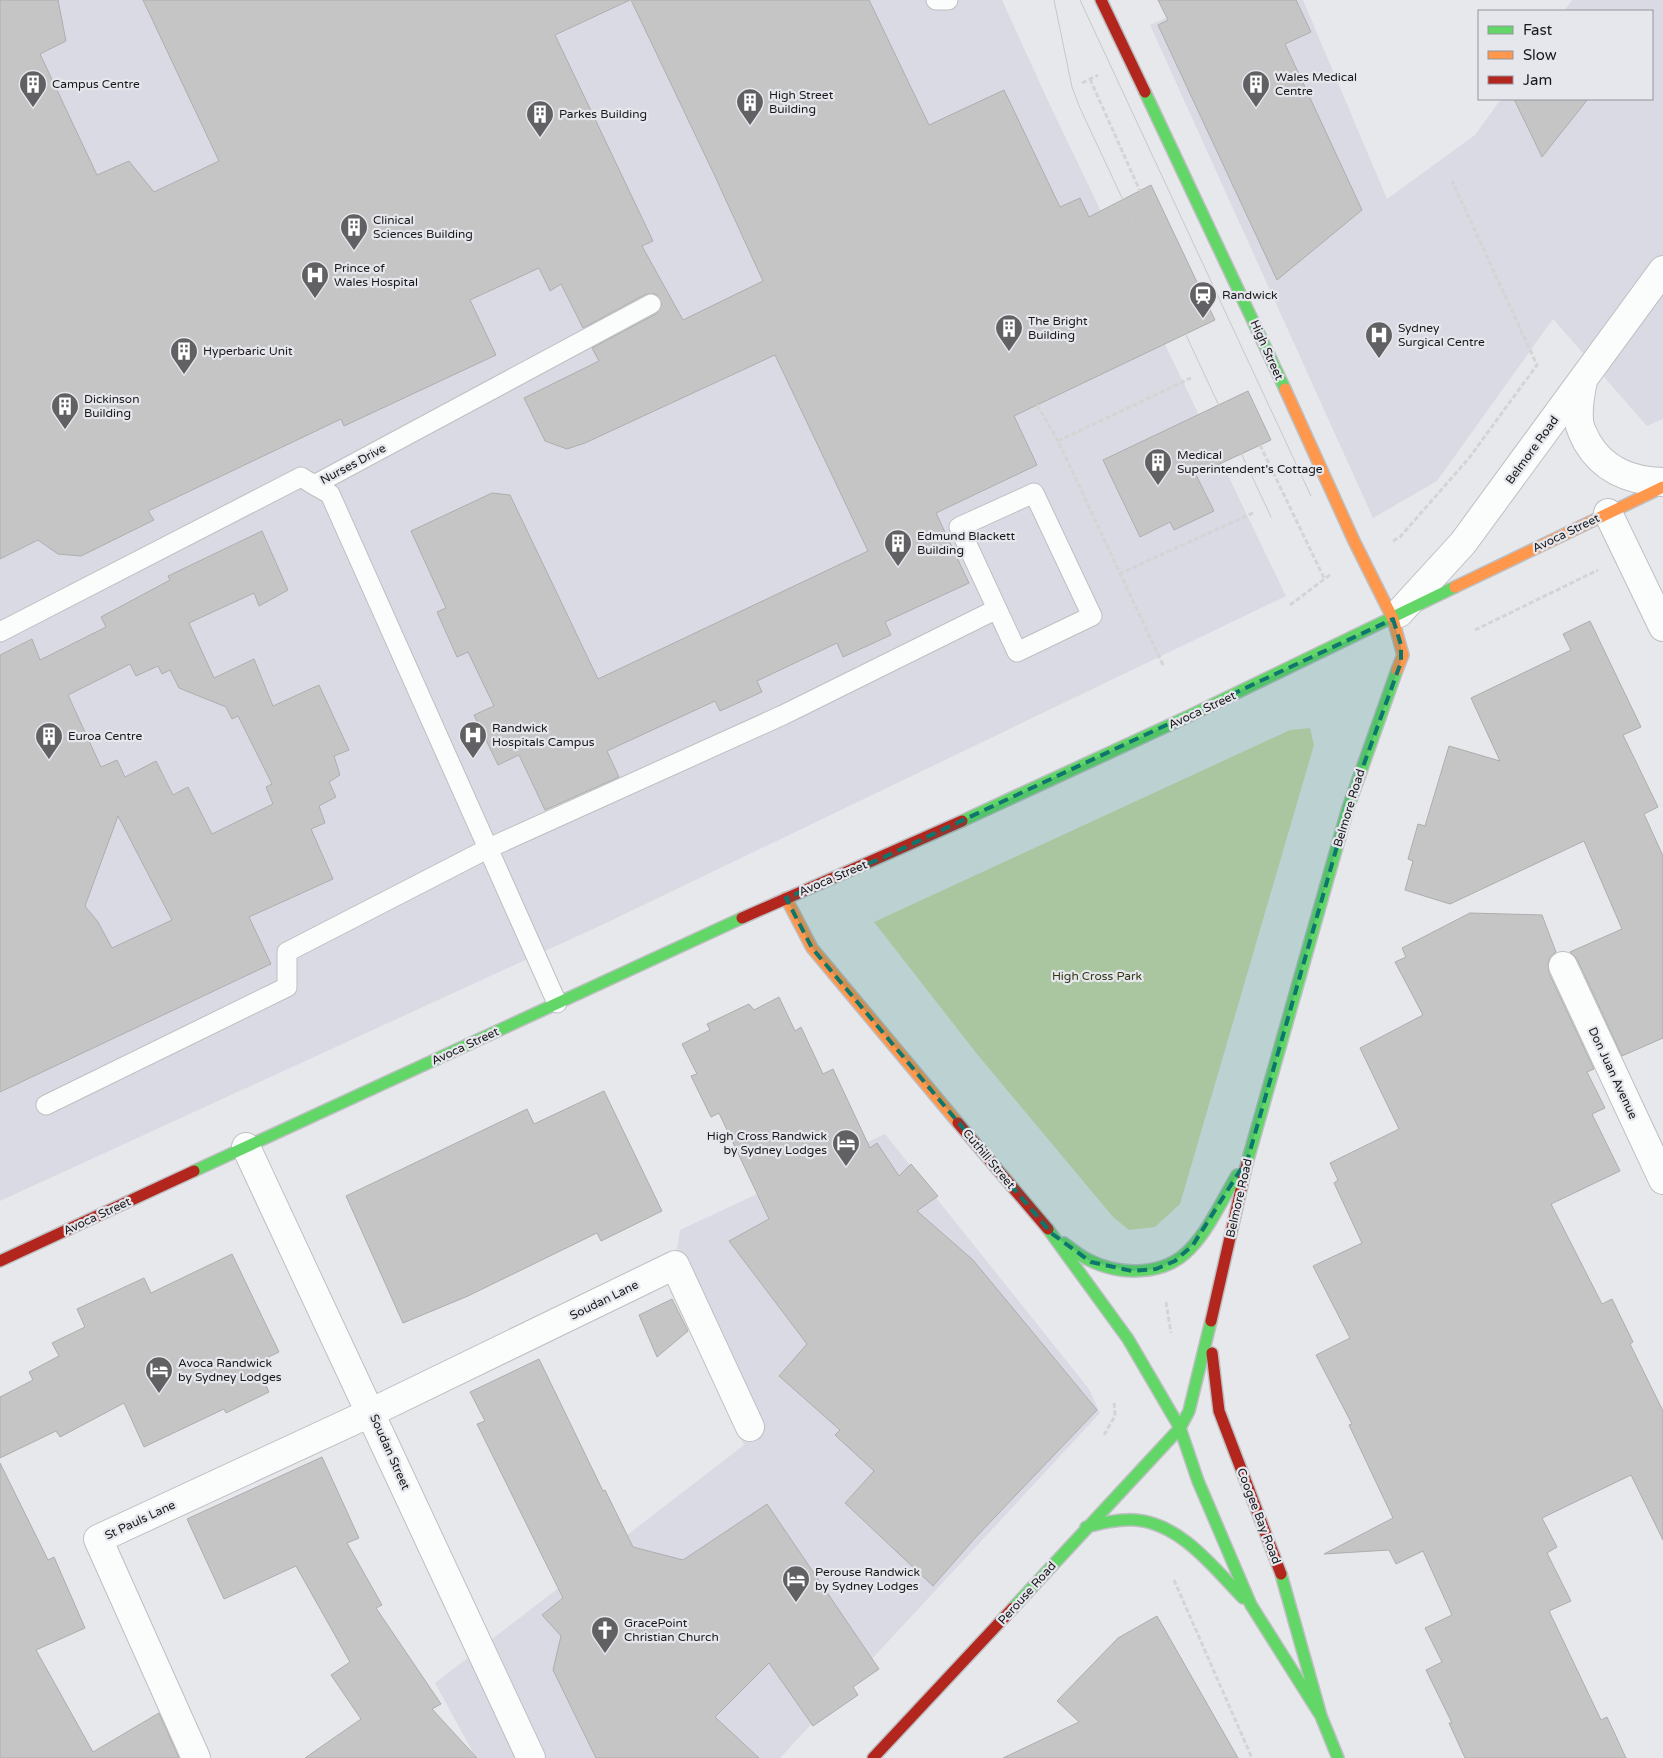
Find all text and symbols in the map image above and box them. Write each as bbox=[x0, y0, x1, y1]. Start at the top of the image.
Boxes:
legend bbox=[1478, 10, 1653, 100]
text: Fast bbox=[1523, 21, 1553, 39]
text: Slow bbox=[1523, 46, 1557, 64]
building icon: Campus Centre bbox=[18, 69, 48, 108]
building icon: Wales Medical Centre bbox=[1241, 69, 1271, 108]
place label: Wales Medical Centre bbox=[1275, 70, 1357, 98]
text: Jam bbox=[1523, 71, 1552, 89]
place label: Campus Centre bbox=[52, 77, 140, 91]
building icon: High Street Building bbox=[735, 87, 765, 126]
place label: High Street Building bbox=[769, 88, 834, 116]
building icon: Parkes Building bbox=[525, 99, 555, 138]
place label: Parkes Building bbox=[559, 107, 647, 121]
building icon: Clinical Sciences Building bbox=[339, 212, 369, 251]
place label: Clinical Sciences Building bbox=[373, 213, 473, 241]
hospital icon: Prince of Wales Hospital bbox=[300, 260, 330, 299]
place label: Prince of Wales Hospital bbox=[334, 261, 418, 289]
station icon: Randwick bbox=[1188, 280, 1218, 319]
place label: Randwick bbox=[1222, 288, 1278, 302]
building icon: The Bright Building bbox=[994, 313, 1024, 352]
place label: The Bright Building bbox=[1028, 314, 1088, 342]
street label: High Street bbox=[1248, 318, 1287, 383]
hospital icon: Sydney Surgical Centre bbox=[1364, 320, 1394, 359]
place label: Sydney Surgical Centre bbox=[1398, 321, 1485, 349]
building icon: Hyperbaric Unit bbox=[169, 336, 199, 375]
place label: Hyperbaric Unit bbox=[203, 344, 293, 358]
building icon: Dickinson Building bbox=[50, 391, 80, 430]
place label: Dickinson Building bbox=[84, 392, 139, 420]
street label: Belmore Road bbox=[1503, 413, 1561, 487]
street label: Nurses Drive bbox=[318, 441, 388, 487]
building icon: Medical Superintendent's Cottage bbox=[1143, 447, 1173, 486]
place label: Medical Superintendent's Cottage bbox=[1177, 448, 1323, 476]
street label: Avoca Street bbox=[1530, 511, 1602, 555]
building icon: Edmund Blackett Building bbox=[883, 528, 913, 567]
place label: Edmund Blackett Building bbox=[917, 529, 1016, 557]
street label: Avoca Street bbox=[1166, 688, 1238, 732]
hospital icon: Randwick Hospitals Campus bbox=[458, 720, 488, 759]
building icon: Euroa Centre bbox=[34, 721, 64, 760]
place label: Randwick Hospitals Campus bbox=[492, 721, 595, 749]
place label: Euroa Centre bbox=[68, 729, 142, 743]
street label: Belmore Road bbox=[1330, 767, 1368, 849]
street label: Avoca Street bbox=[797, 857, 870, 899]
park label: High Cross Park bbox=[1052, 969, 1143, 983]
street label: Avoca Street bbox=[429, 1024, 501, 1068]
street label: Don Juan Avenue bbox=[1586, 1025, 1640, 1121]
street label: Cuthill Street bbox=[960, 1126, 1018, 1192]
hotel icon: High Cross Randwick by Sydney Lodges bbox=[831, 1128, 861, 1167]
place label: High Cross Randwick by Sydney Lodges bbox=[707, 1129, 827, 1157]
street label: Belmore Road bbox=[1223, 1157, 1255, 1239]
street label: Avoca Street bbox=[61, 1194, 133, 1238]
street label: Soudan Lane bbox=[567, 1277, 641, 1323]
hotel icon: Avoca Randwick by Sydney Lodges bbox=[144, 1355, 174, 1394]
place label: Avoca Randwick by Sydney Lodges bbox=[178, 1356, 282, 1384]
street label: Soudan Street bbox=[367, 1412, 413, 1492]
street label: Coogee Bay Road bbox=[1234, 1466, 1284, 1566]
street label: St Pauls Lane bbox=[103, 1497, 178, 1542]
street label: Perouse Road bbox=[995, 1559, 1059, 1627]
hotel icon: Perouse Randwick by Sydney Lodges bbox=[781, 1564, 811, 1603]
place label: Perouse Randwick by Sydney Lodges bbox=[815, 1565, 920, 1593]
church icon: GracePoint Christian Church bbox=[590, 1615, 620, 1654]
place label: GracePoint Christian Church bbox=[624, 1616, 719, 1644]

